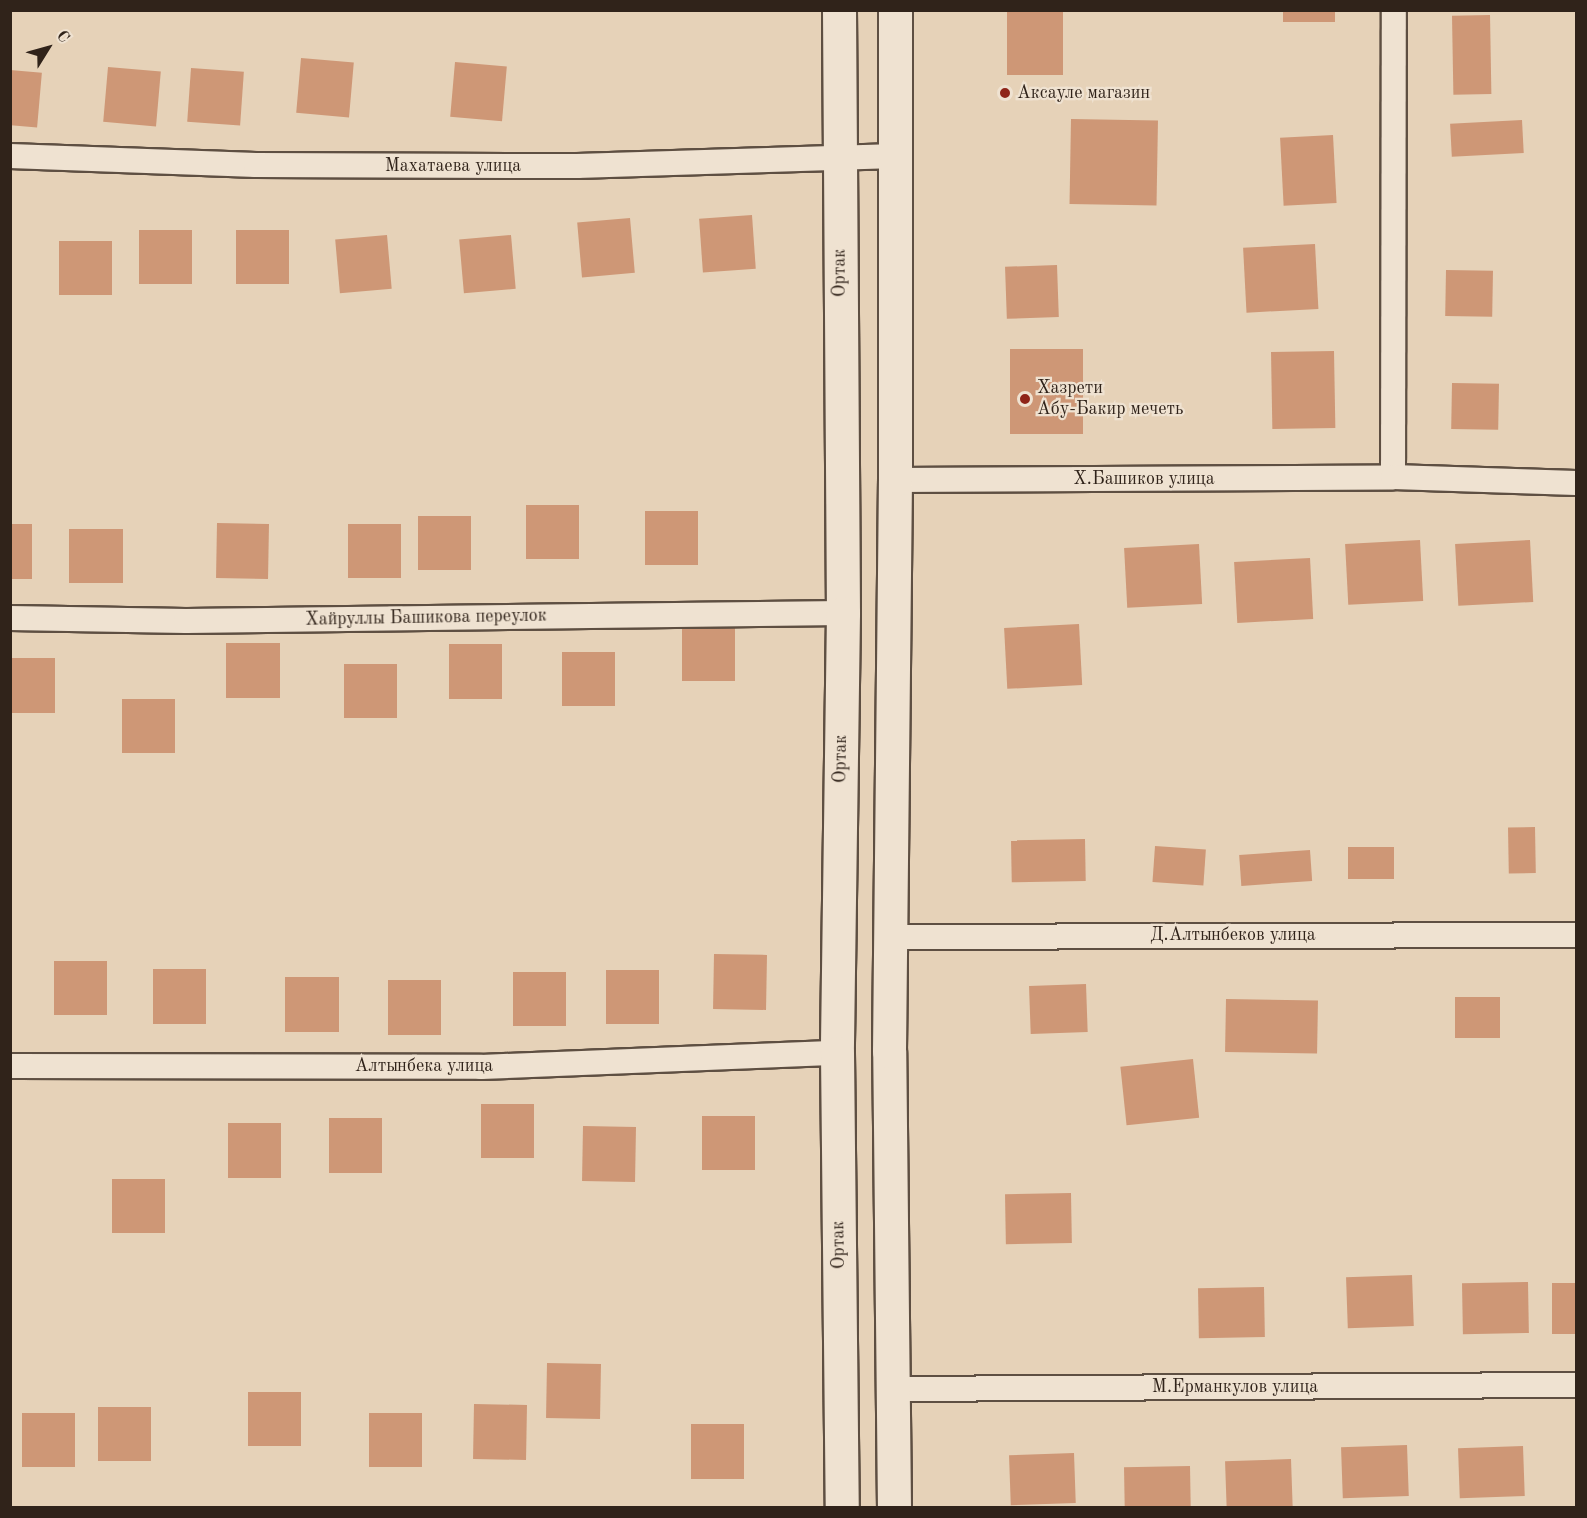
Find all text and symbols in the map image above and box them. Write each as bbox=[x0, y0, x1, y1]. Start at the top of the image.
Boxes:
north arrow bbox=[18, 18, 78, 78]
text: С bbox=[53, 28, 72, 46]
place label: Аксауле магазин bbox=[1017, 82, 1150, 104]
marker: Аксауле магазин bbox=[998, 86, 1012, 100]
street label: Махатаева улица bbox=[385, 155, 521, 177]
street label: Ортак bbox=[829, 249, 851, 297]
place label: Хазрети Абу-Бакир мечеть bbox=[1037, 378, 1183, 420]
marker: Хазрети Абу-Бакир мечеть bbox=[1018, 392, 1032, 406]
street label: Х.Башиков улица bbox=[1073, 468, 1215, 490]
street label: Хайруллы Башикова переулок bbox=[305, 605, 547, 631]
street label: Ортак bbox=[830, 735, 852, 783]
street label: Д.Алтынбеков улица bbox=[1150, 924, 1316, 946]
street label: Алтынбека улица bbox=[355, 1055, 493, 1077]
street label: Ортак bbox=[828, 1221, 850, 1269]
street label: М.Ерманкулов улица bbox=[1152, 1376, 1318, 1398]

